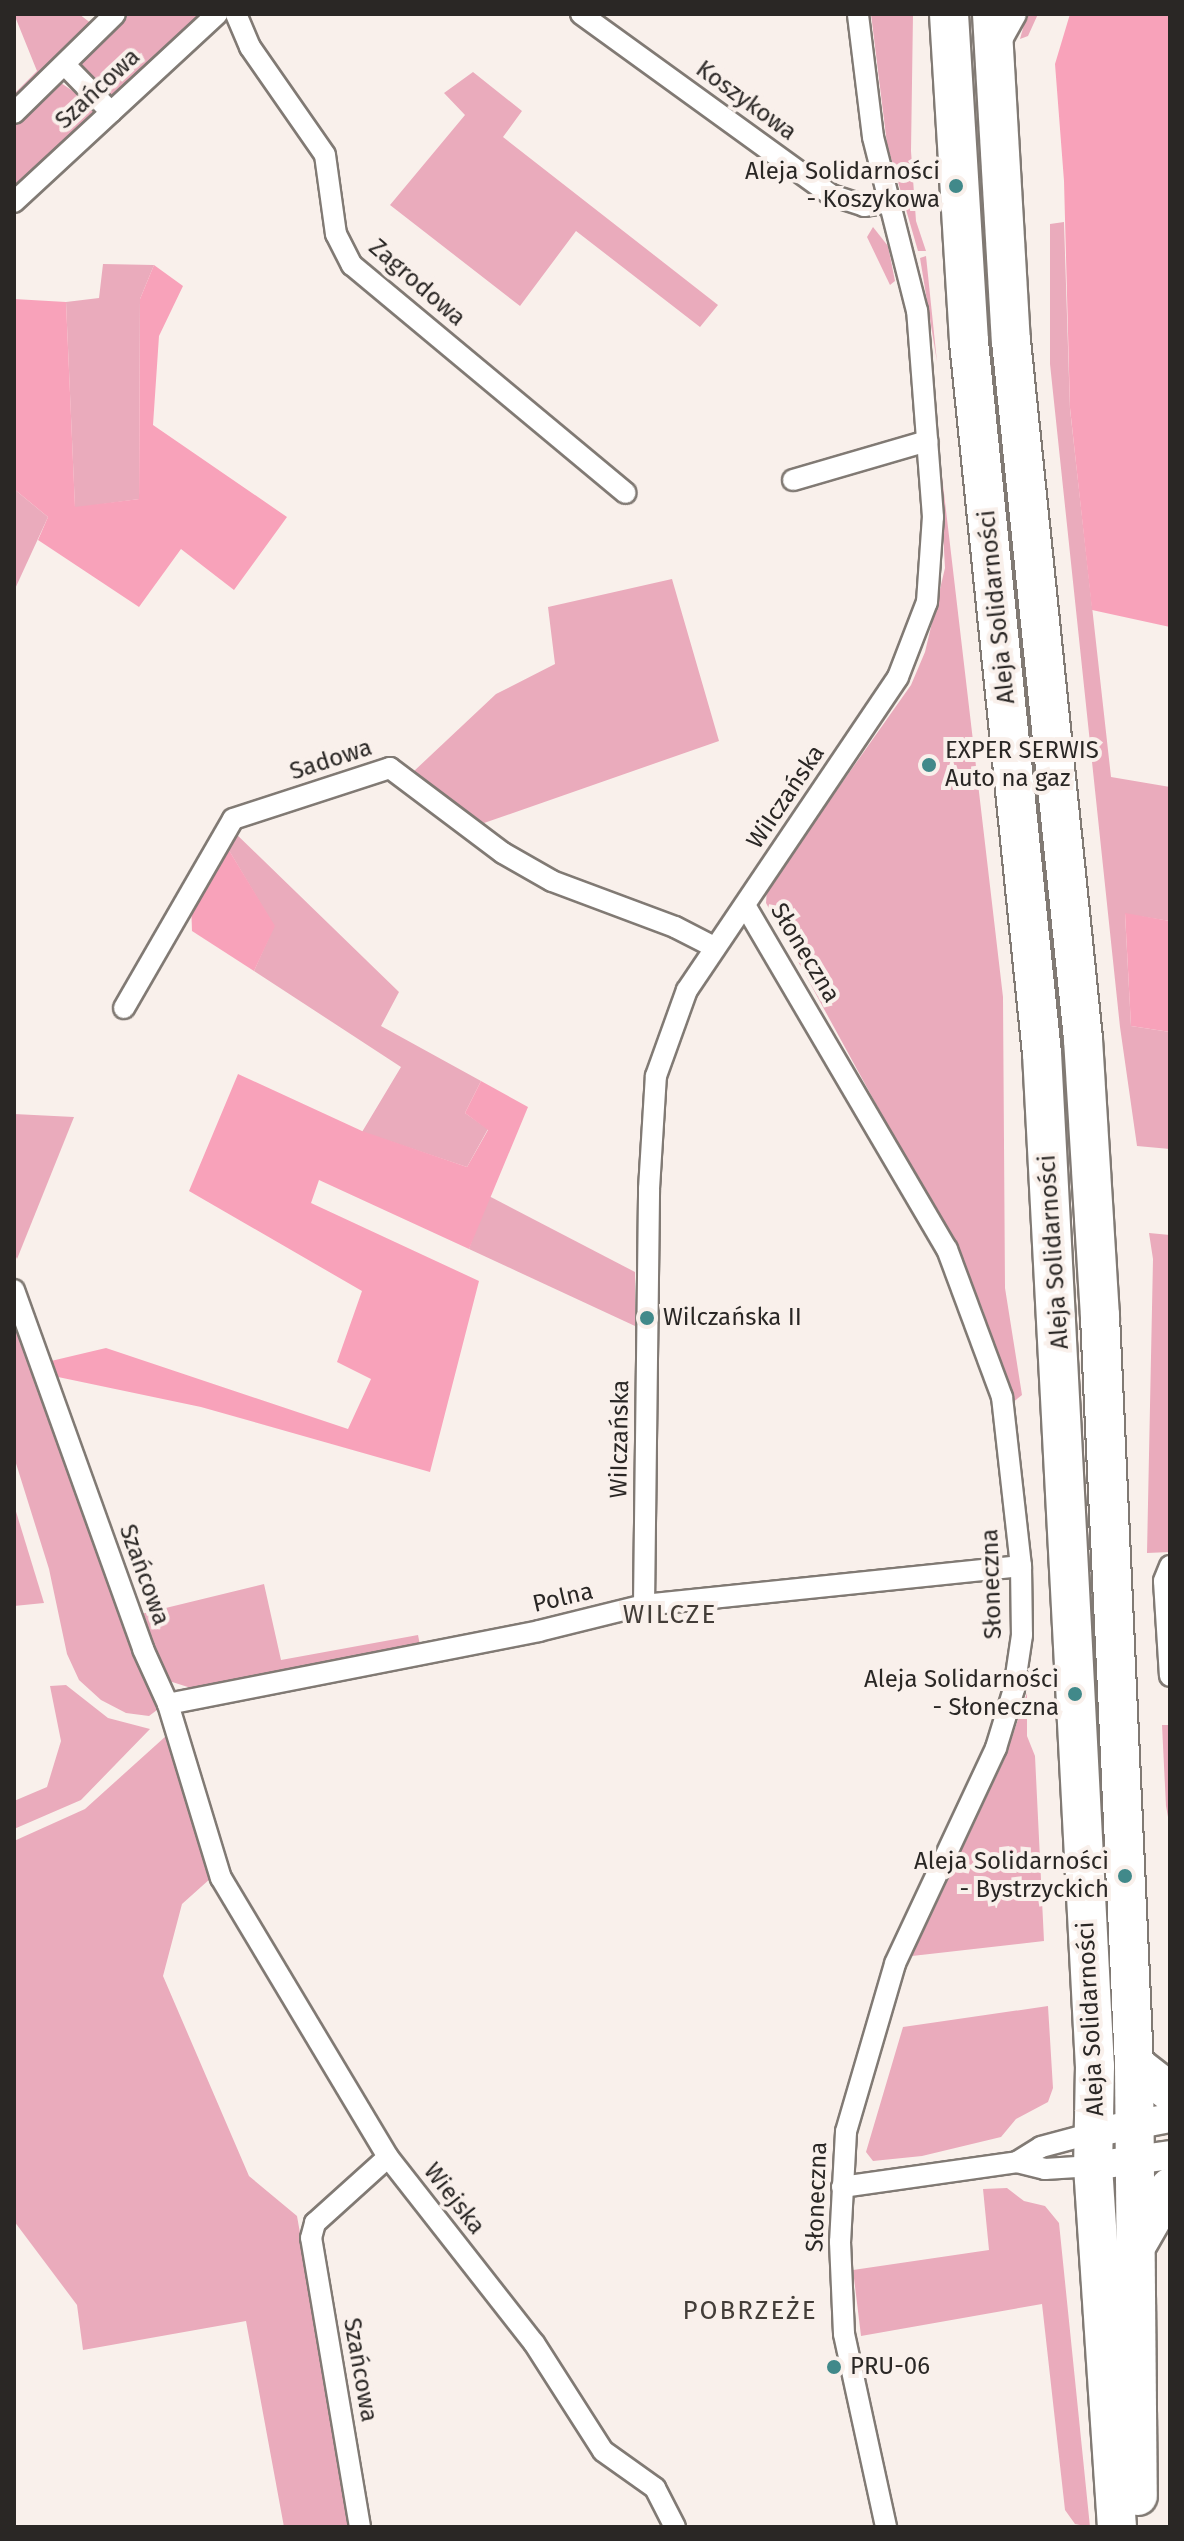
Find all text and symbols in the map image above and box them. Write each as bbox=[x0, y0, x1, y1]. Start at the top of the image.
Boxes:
street label: Szańcowa bbox=[50, 43, 146, 135]
street label: Koszykowa bbox=[690, 55, 802, 147]
place label: Aleja Solidarności - Koszykowa bbox=[745, 158, 940, 214]
marker: Aleja Solidarności - Koszykowa bbox=[947, 177, 965, 195]
street label: Zagrodowa bbox=[363, 233, 471, 333]
street label: Aleja Solidarności bbox=[972, 509, 1022, 705]
street label: Sadowa bbox=[286, 733, 376, 787]
place label: EXPER SERWIS Auto na gaz bbox=[945, 737, 1099, 793]
street label: WiIczańska bbox=[741, 740, 831, 854]
marker: EXPER SERWIS Auto na gaz bbox=[920, 756, 938, 774]
street label: Słoneczna bbox=[764, 898, 846, 1008]
street label: Aleja Solidarności bbox=[1033, 1154, 1075, 1350]
place label: Wilczańska II bbox=[663, 1304, 802, 1332]
marker: Wilczańska II bbox=[638, 1309, 656, 1327]
street label: WiIczańska bbox=[605, 1379, 635, 1499]
street label: Szańcowa bbox=[113, 1521, 175, 1629]
street label: Słoneczna bbox=[976, 1528, 1008, 1640]
street label: Polna bbox=[530, 1577, 596, 1619]
district label: WILCZE bbox=[623, 1599, 717, 1631]
place label: Aleja Solidarności - Słoneczna bbox=[864, 1666, 1059, 1722]
marker: Aleja Solidarności - Słoneczna bbox=[1066, 1685, 1084, 1703]
place label: Aleja Solidarności - Bystrzyckich bbox=[914, 1848, 1109, 1904]
marker: Aleja Solidarności - Bystrzyckich bbox=[1116, 1867, 1134, 1885]
street label: Aleja Solidarności bbox=[1072, 1921, 1110, 2117]
street label: Słoneczna bbox=[801, 2141, 833, 2253]
street label: Wiejska bbox=[417, 2158, 491, 2240]
district label: POBRZEŻE bbox=[682, 2295, 818, 2327]
street label: Szańcowa bbox=[337, 2316, 383, 2424]
place label: PRU-06 bbox=[850, 2353, 930, 2381]
marker: PRU-06 bbox=[825, 2358, 843, 2376]

